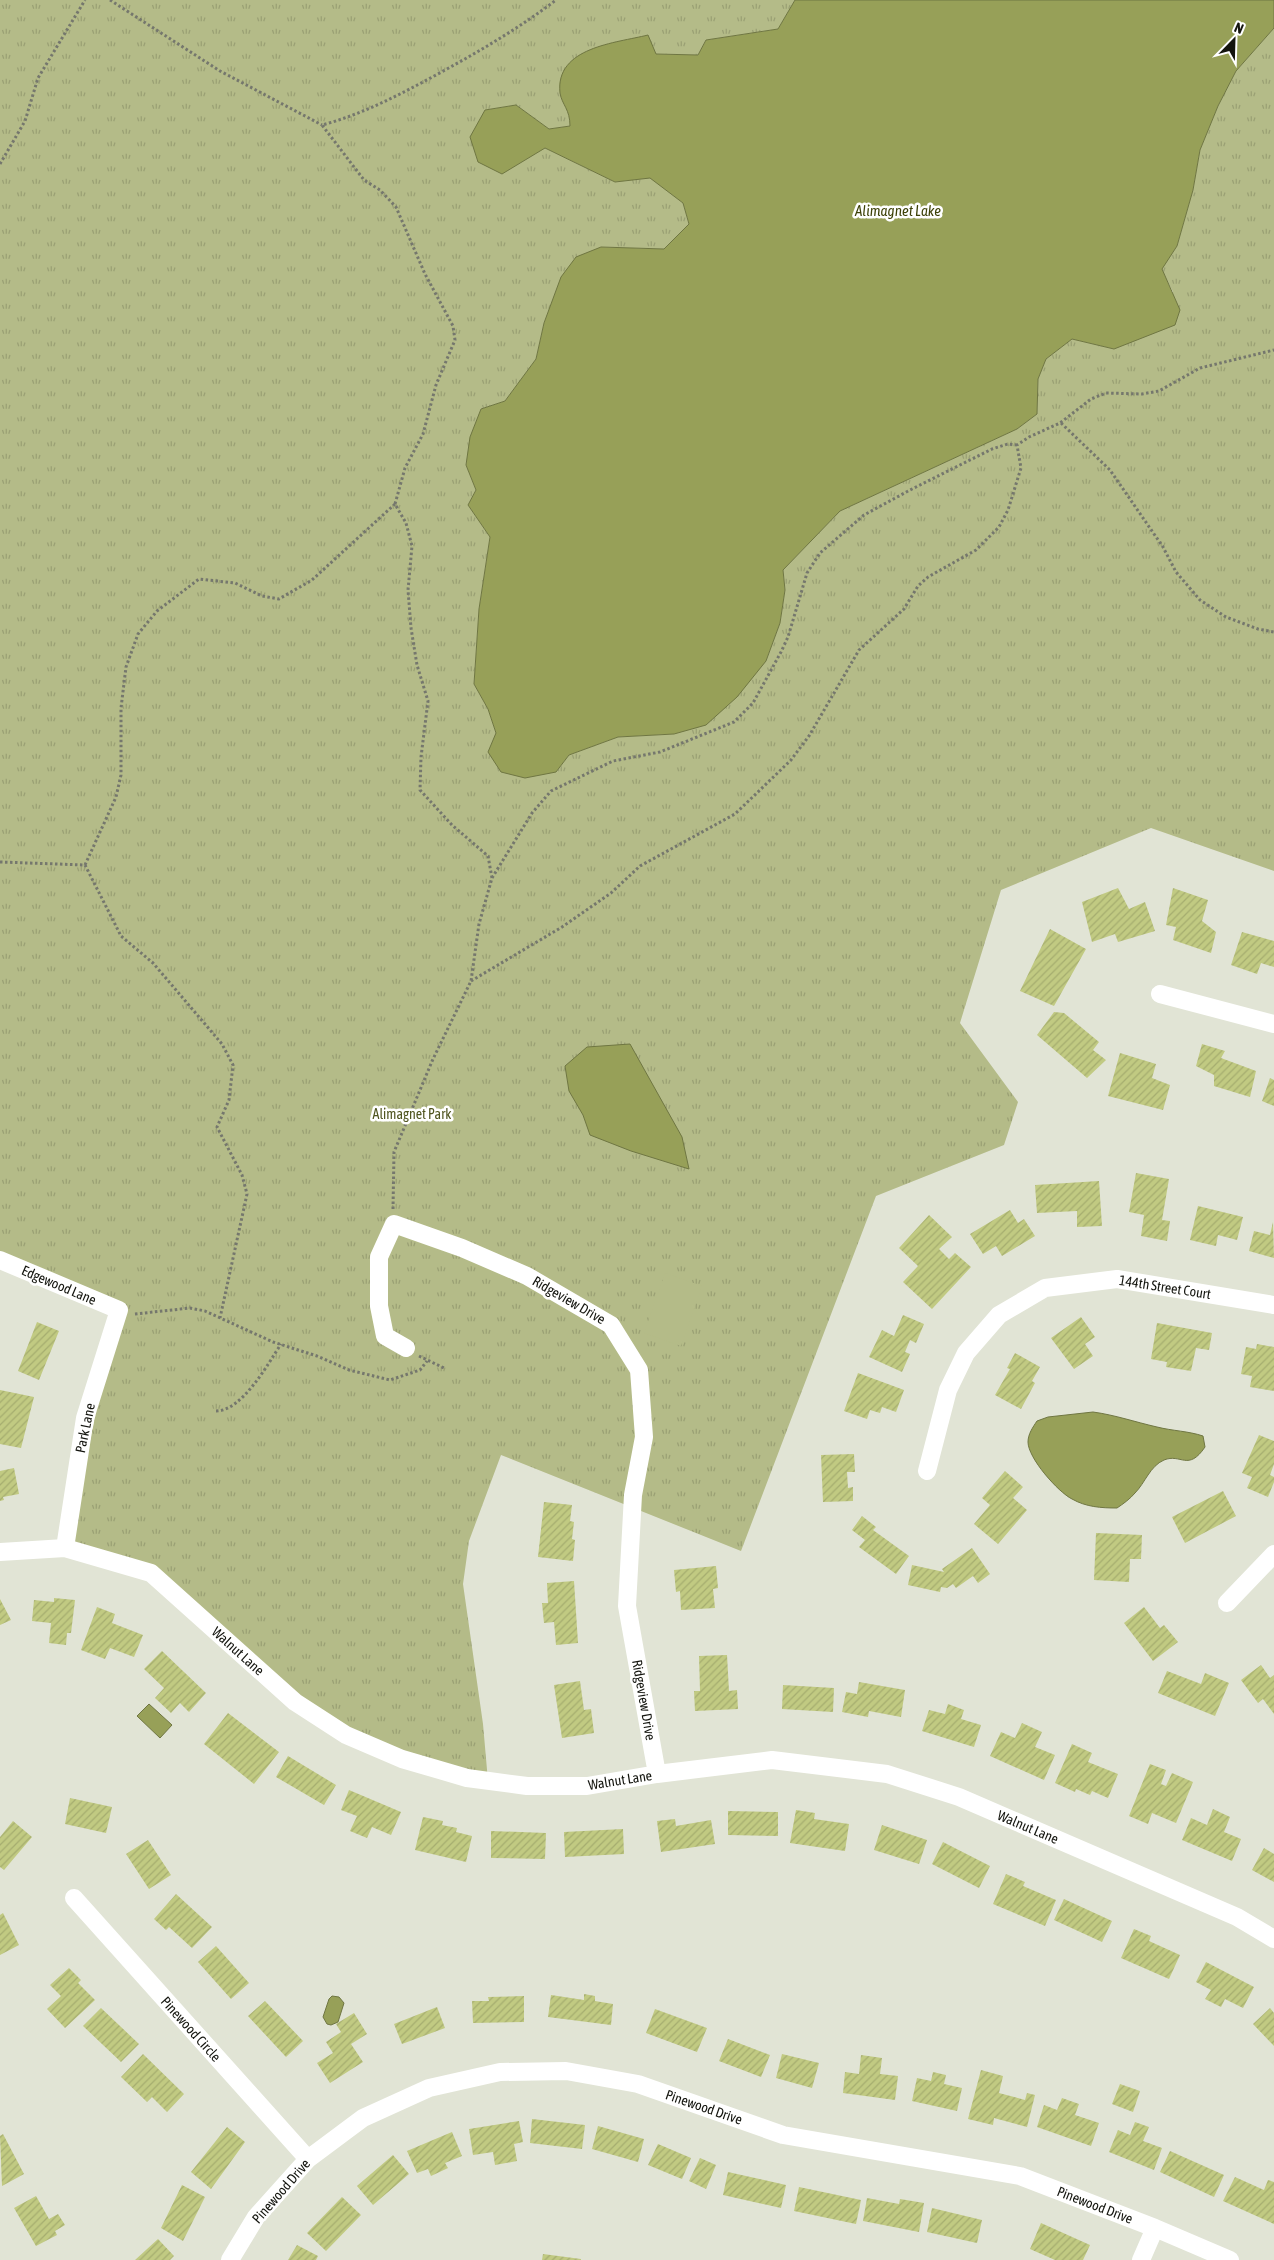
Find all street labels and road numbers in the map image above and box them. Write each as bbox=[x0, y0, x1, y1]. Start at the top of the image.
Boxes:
street label: Edgewood Lane bbox=[19, 1262, 99, 1308]
street label: 144th Street Court bbox=[1118, 1272, 1212, 1302]
street label: Ridgeview Drive bbox=[530, 1273, 608, 1327]
street label: Park Lane bbox=[72, 1402, 98, 1454]
street label: Walnut Lane bbox=[209, 1623, 267, 1679]
street label: Ridgeview Drive bbox=[629, 1658, 659, 1742]
street label: Walnut Lane bbox=[587, 1767, 653, 1793]
street label: Walnut Lane bbox=[995, 1807, 1061, 1847]
street label: Pinewood Circle bbox=[158, 1993, 224, 2065]
street label: Pinewood Drive bbox=[664, 2086, 744, 2128]
street label: Pinewood Drive bbox=[249, 2156, 313, 2226]
street label: Pinewood Drive bbox=[1055, 2183, 1135, 2227]

